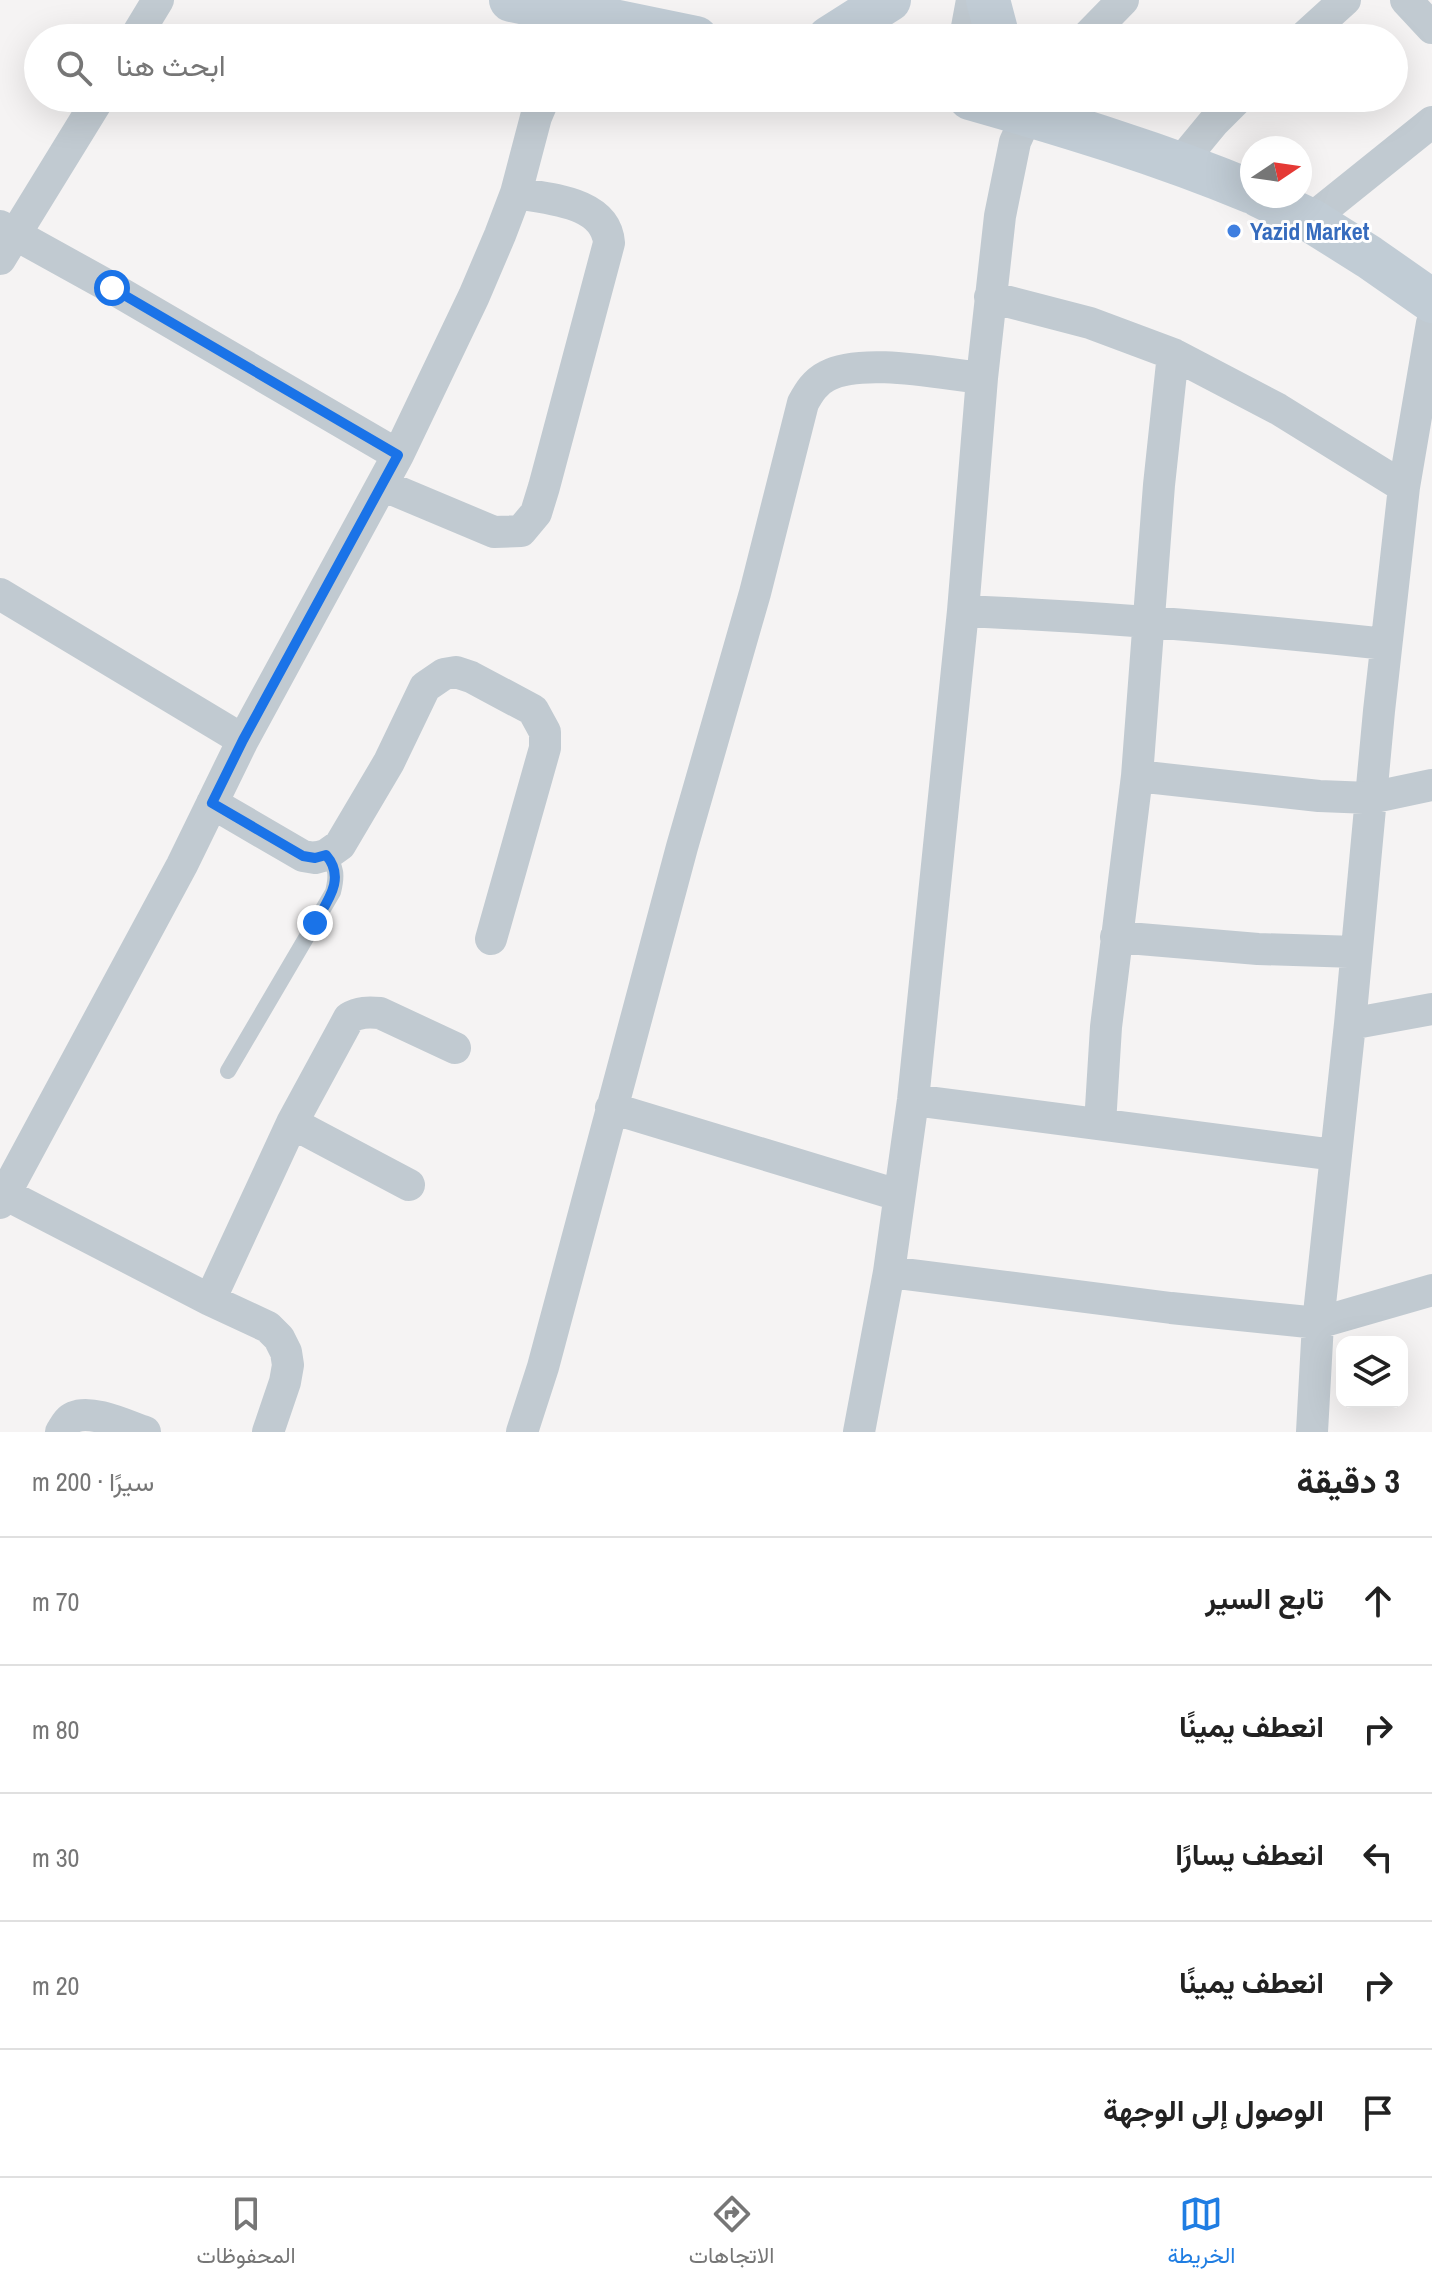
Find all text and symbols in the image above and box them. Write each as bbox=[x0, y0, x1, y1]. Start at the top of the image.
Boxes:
search box bbox=[24, 24, 1408, 112]
text: ابحث هنا bbox=[116, 45, 226, 85]
icon: search bbox=[52, 46, 96, 90]
north arrow bbox=[1240, 136, 1312, 208]
place label: Yazid Market bbox=[1250, 215, 1370, 247]
marker: Yazid Market bbox=[1225, 222, 1243, 240]
route start bbox=[94, 270, 130, 306]
route end bbox=[297, 905, 333, 941]
map controls bbox=[1336, 1336, 1408, 1408]
button: layers bbox=[1336, 1336, 1408, 1408]
text: 3 دقيقة bbox=[1297, 1458, 1400, 1504]
text: سيرًا · 200 m bbox=[32, 1464, 154, 1499]
text: تابع السير bbox=[1205, 1578, 1324, 1618]
icon: ahead bbox=[1356, 1579, 1400, 1623]
text: 70 m bbox=[32, 1584, 79, 1619]
text: انعطف يمينًا bbox=[1179, 1706, 1324, 1746]
icon: right bbox=[1356, 1707, 1400, 1751]
text: 80 m bbox=[32, 1712, 79, 1747]
text: انعطف يسارًا bbox=[1175, 1834, 1324, 1874]
icon: left bbox=[1356, 1835, 1400, 1879]
text: 30 m bbox=[32, 1840, 79, 1875]
text: انعطف يمينًا bbox=[1179, 1962, 1324, 2002]
icon: right bbox=[1356, 1963, 1400, 2007]
text: 20 m bbox=[32, 1968, 79, 2003]
text: الوصول إلى الوجهة bbox=[1103, 2090, 1324, 2130]
icon: arrive bbox=[1356, 2091, 1400, 2135]
tab: المحفوظات bbox=[197, 2192, 296, 2275]
tab: الاتجاهات bbox=[689, 2192, 774, 2275]
tab: الخريطة bbox=[1167, 2192, 1235, 2275]

